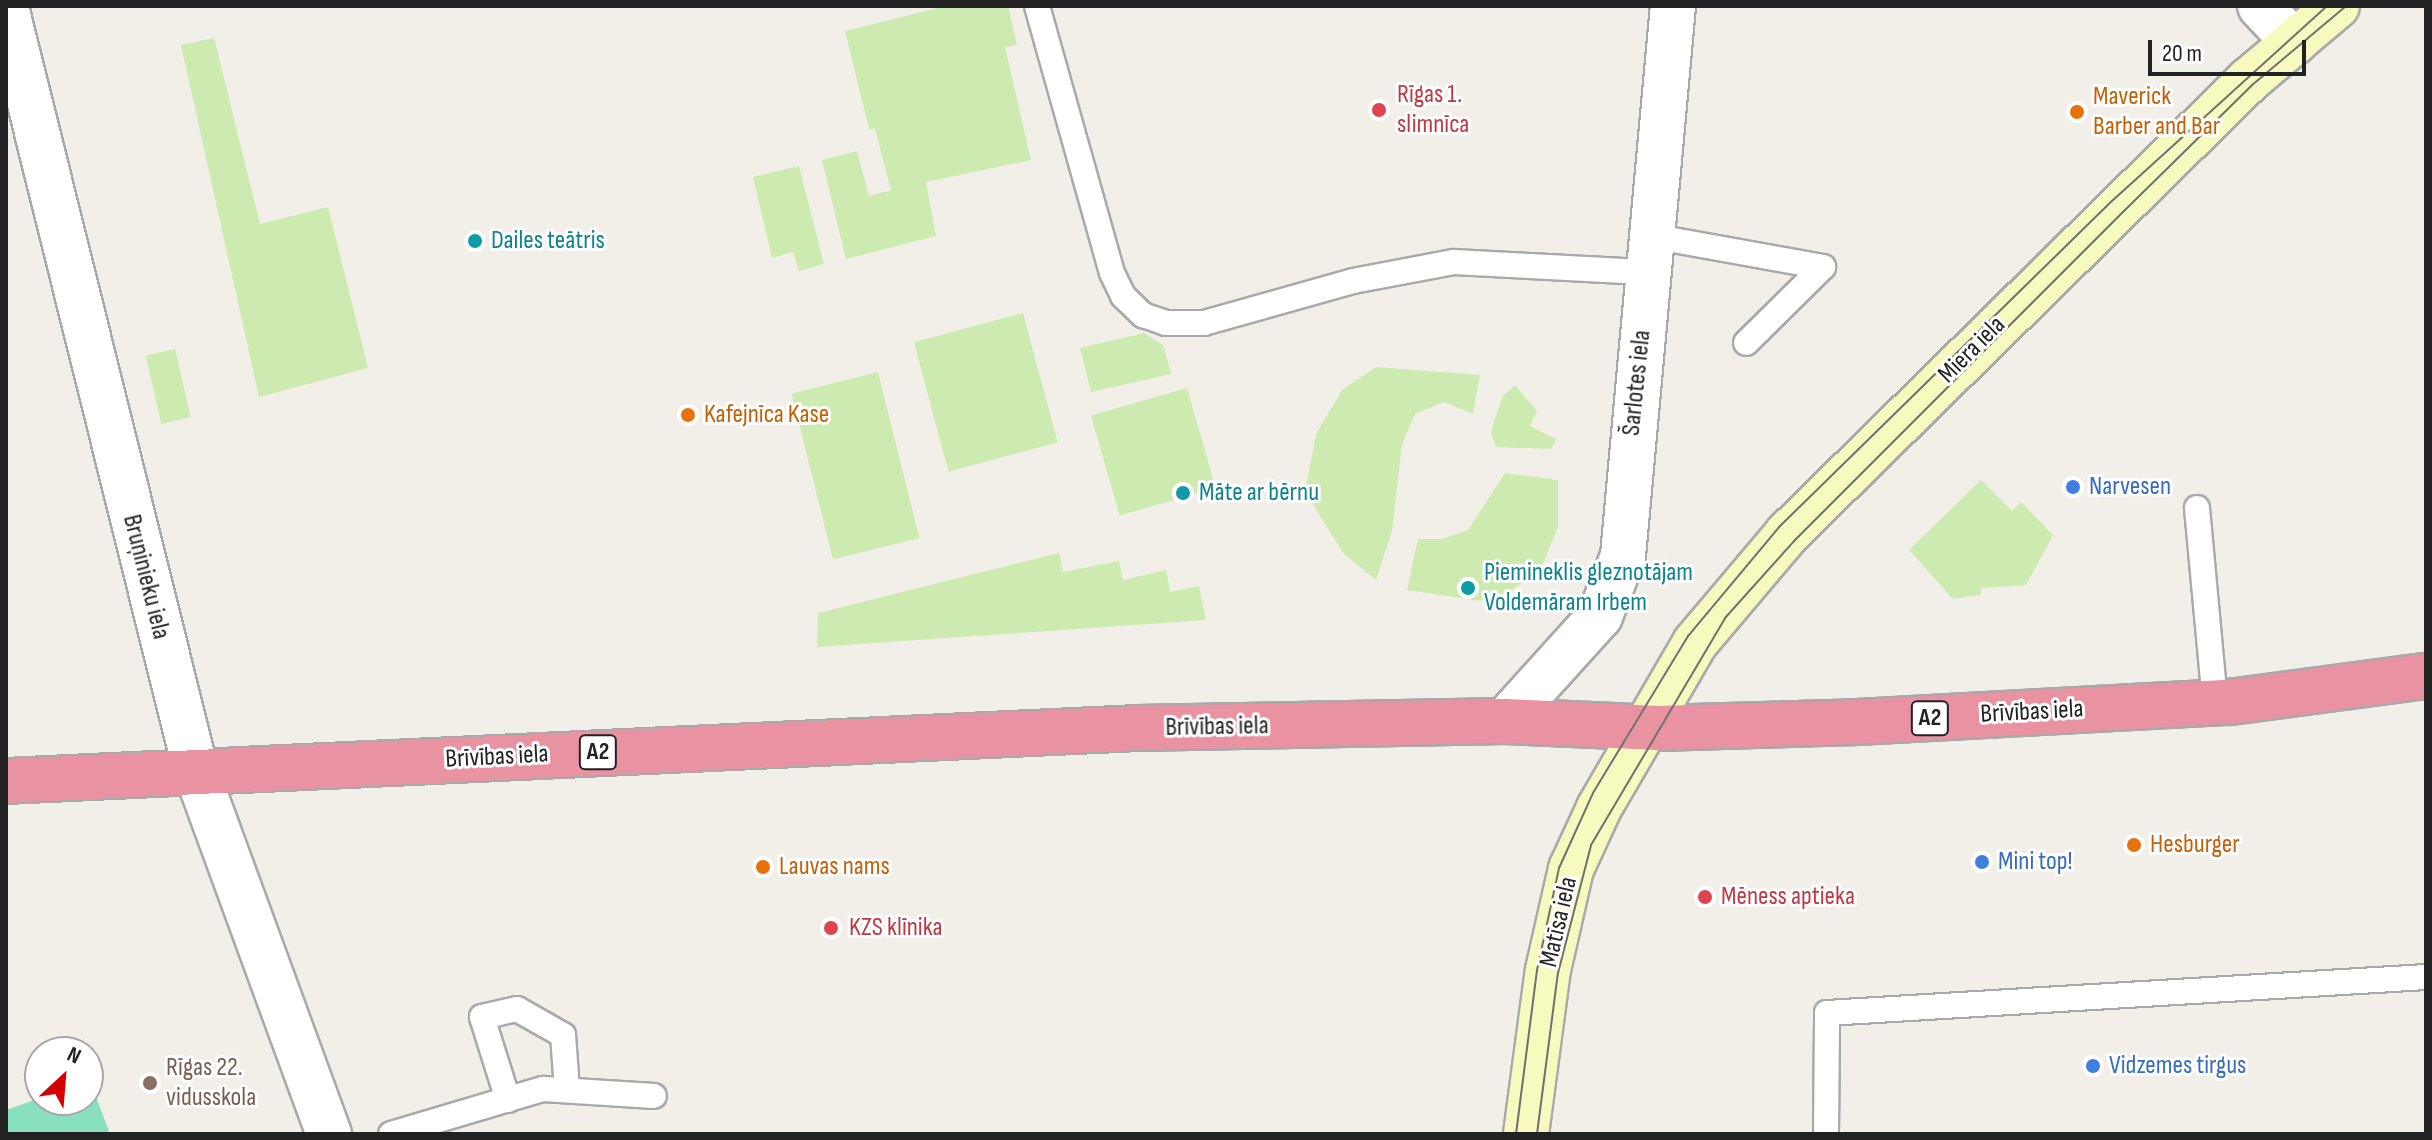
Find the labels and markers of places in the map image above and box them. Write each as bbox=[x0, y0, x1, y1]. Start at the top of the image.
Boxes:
place label: Rīgas 1. slimnīca bbox=[1397, 79, 1469, 140]
place label: Maverick Barber and Bar bbox=[2093, 81, 2220, 142]
marker: Rīgas 1. slimnīca bbox=[1368, 99, 1390, 121]
marker: Maverick Barber and Bar bbox=[2068, 103, 2086, 121]
place label: Dailes teātris bbox=[491, 225, 605, 257]
marker: Dailes teātris bbox=[466, 232, 484, 250]
place label: Kafejnīca Kase bbox=[704, 399, 829, 431]
marker: Kafejnīca Kase bbox=[679, 406, 697, 424]
place label: Narvesen bbox=[2089, 471, 2171, 503]
place label: Māte ar bērnu bbox=[1199, 477, 1319, 509]
marker: Narvesen bbox=[2064, 478, 2082, 496]
marker: Māte ar bērnu bbox=[1174, 484, 1192, 502]
place label: Piemineklis gleznotājam Voldemāram Irbem bbox=[1484, 557, 1693, 618]
marker: Piemineklis gleznotājam Voldemāram Irbem bbox=[1459, 579, 1477, 597]
place label: Hesburger bbox=[2150, 829, 2240, 861]
marker: Hesburger bbox=[2125, 836, 2143, 854]
place label: Mini top! bbox=[1998, 846, 2073, 878]
place label: Lauvas nams bbox=[779, 851, 890, 883]
marker: Mini top! bbox=[1973, 853, 1991, 871]
marker: Lauvas nams bbox=[754, 858, 772, 876]
place label: Mēness aptieka bbox=[1721, 881, 1855, 913]
marker: Mēness aptieka bbox=[1696, 888, 1714, 906]
place label: KZS klīnika bbox=[849, 912, 943, 944]
marker: KZS klīnika bbox=[820, 917, 842, 939]
place label: Vidzemes tirgus bbox=[2109, 1050, 2247, 1082]
place label: Rīgas 22. vidusskola bbox=[166, 1052, 256, 1114]
marker: Vidzemes tirgus bbox=[2084, 1057, 2102, 1075]
marker: Rīgas 22. vidusskola bbox=[141, 1074, 159, 1092]

